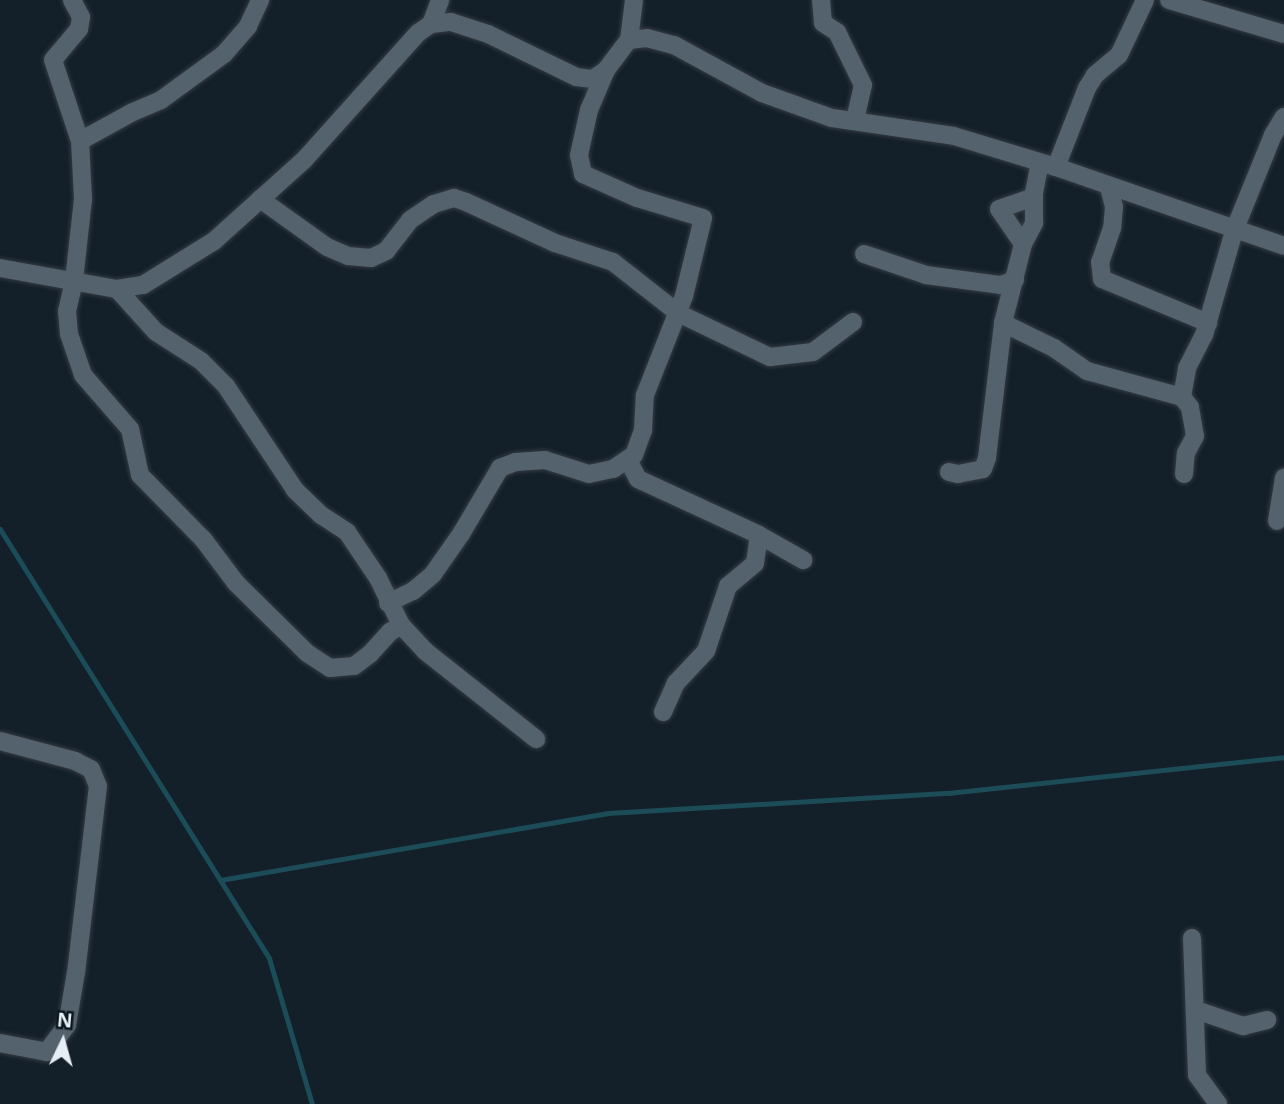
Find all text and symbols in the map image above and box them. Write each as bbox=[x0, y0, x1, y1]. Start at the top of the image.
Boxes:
north arrow bbox=[28, 1006, 98, 1076]
text: N bbox=[56, 1006, 74, 1034]

